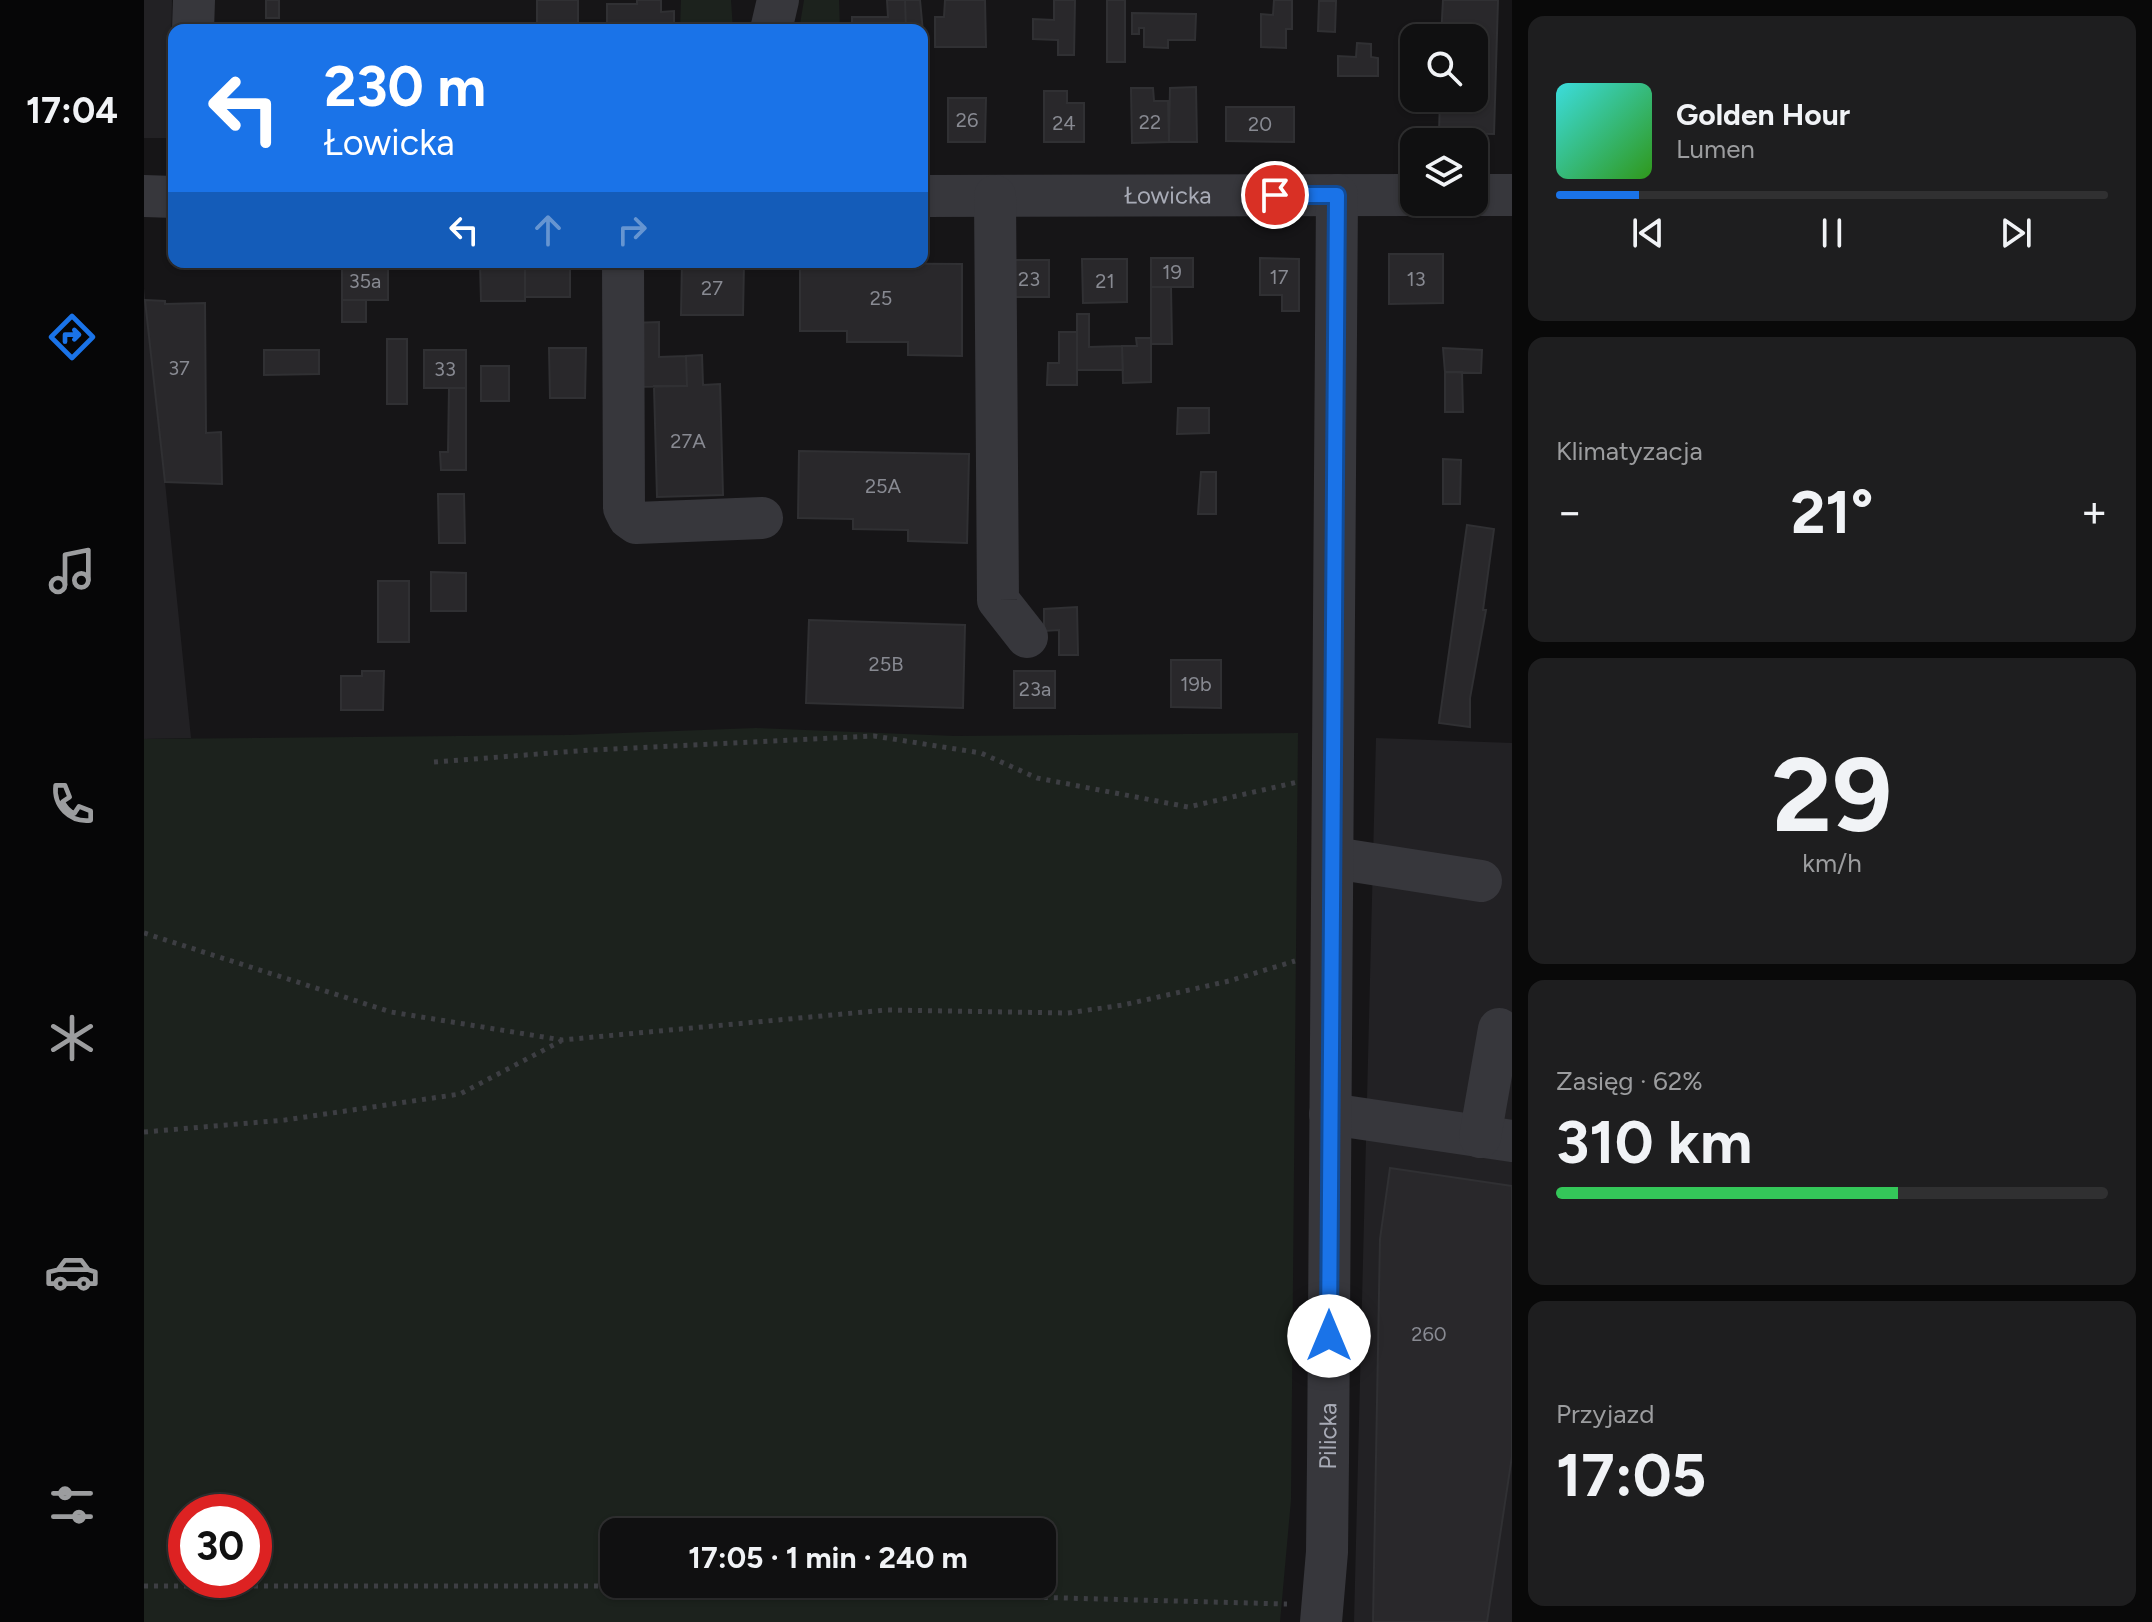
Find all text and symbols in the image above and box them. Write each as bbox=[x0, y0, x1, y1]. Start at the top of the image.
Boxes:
map controls bbox=[1400, 24, 1488, 216]
button: search bbox=[1400, 24, 1488, 112]
text: 230 m bbox=[324, 53, 486, 120]
icon: left bbox=[192, 56, 296, 160]
text: 17:04 bbox=[26, 89, 118, 132]
text: Golden Hour bbox=[1676, 96, 1850, 133]
house number: 26 bbox=[956, 108, 978, 132]
house number: 22 bbox=[1139, 110, 1161, 134]
house number: 24 bbox=[1052, 111, 1076, 135]
house number: 20 bbox=[1248, 112, 1272, 136]
text: Łowicka bbox=[324, 121, 455, 164]
button: layers bbox=[1400, 128, 1488, 216]
text: Lumen bbox=[1676, 133, 1755, 165]
pin bbox=[1241, 161, 1309, 229]
icon: arrive bbox=[1253, 173, 1297, 217]
street label: Łowicka bbox=[1124, 180, 1212, 210]
icon: left bbox=[442, 208, 486, 252]
icon: ahead bbox=[526, 208, 570, 252]
icon: right bbox=[610, 208, 654, 252]
icon: previous bbox=[1626, 211, 1670, 255]
icon: pause bbox=[1810, 211, 1854, 255]
icon: next bbox=[1994, 211, 2038, 255]
house number: 19 bbox=[1162, 260, 1182, 284]
house number: 17 bbox=[1270, 265, 1289, 289]
house number: 23 bbox=[1018, 267, 1040, 291]
house number: 13 bbox=[1406, 267, 1426, 291]
house number: 35a bbox=[349, 269, 381, 293]
house number: 21 bbox=[1095, 269, 1115, 293]
house number: 27 bbox=[701, 276, 723, 300]
house number: 25 bbox=[870, 286, 892, 310]
icon: directions bbox=[44, 309, 100, 365]
house number: 37 bbox=[168, 356, 190, 380]
house number: 33 bbox=[434, 357, 456, 381]
house number: 27A bbox=[670, 429, 706, 453]
text: Klimatyzacja bbox=[1556, 435, 1703, 467]
house number: 25A bbox=[865, 474, 902, 498]
text: 21° bbox=[1791, 476, 1873, 548]
text: − bbox=[1556, 485, 1583, 538]
text: + bbox=[2081, 485, 2108, 538]
icon: music bbox=[44, 543, 100, 599]
house number: 25B bbox=[869, 652, 903, 676]
house number: 19b bbox=[1180, 672, 1212, 696]
house number: 23a bbox=[1019, 677, 1051, 701]
text: 29 bbox=[1772, 732, 1892, 857]
icon: phone bbox=[44, 776, 100, 832]
text: km/h bbox=[1802, 847, 1862, 879]
icon: climate bbox=[44, 1010, 100, 1066]
text: Zasięg · 62% bbox=[1556, 1065, 1703, 1097]
text: 310 km bbox=[1556, 1106, 1752, 1178]
icon: car bbox=[44, 1244, 100, 1300]
position arrow bbox=[1287, 1294, 1371, 1378]
house number: 260 bbox=[1411, 1322, 1447, 1346]
text: Przyjazd bbox=[1556, 1398, 1654, 1430]
street label: Pilicka bbox=[1313, 1403, 1342, 1470]
text: 17:05 bbox=[1556, 1439, 1706, 1511]
icon: filters bbox=[44, 1477, 100, 1533]
speed limit sign: 30 bbox=[168, 1494, 272, 1598]
text: 17:05 · 1 min · 240 m bbox=[688, 1539, 968, 1576]

